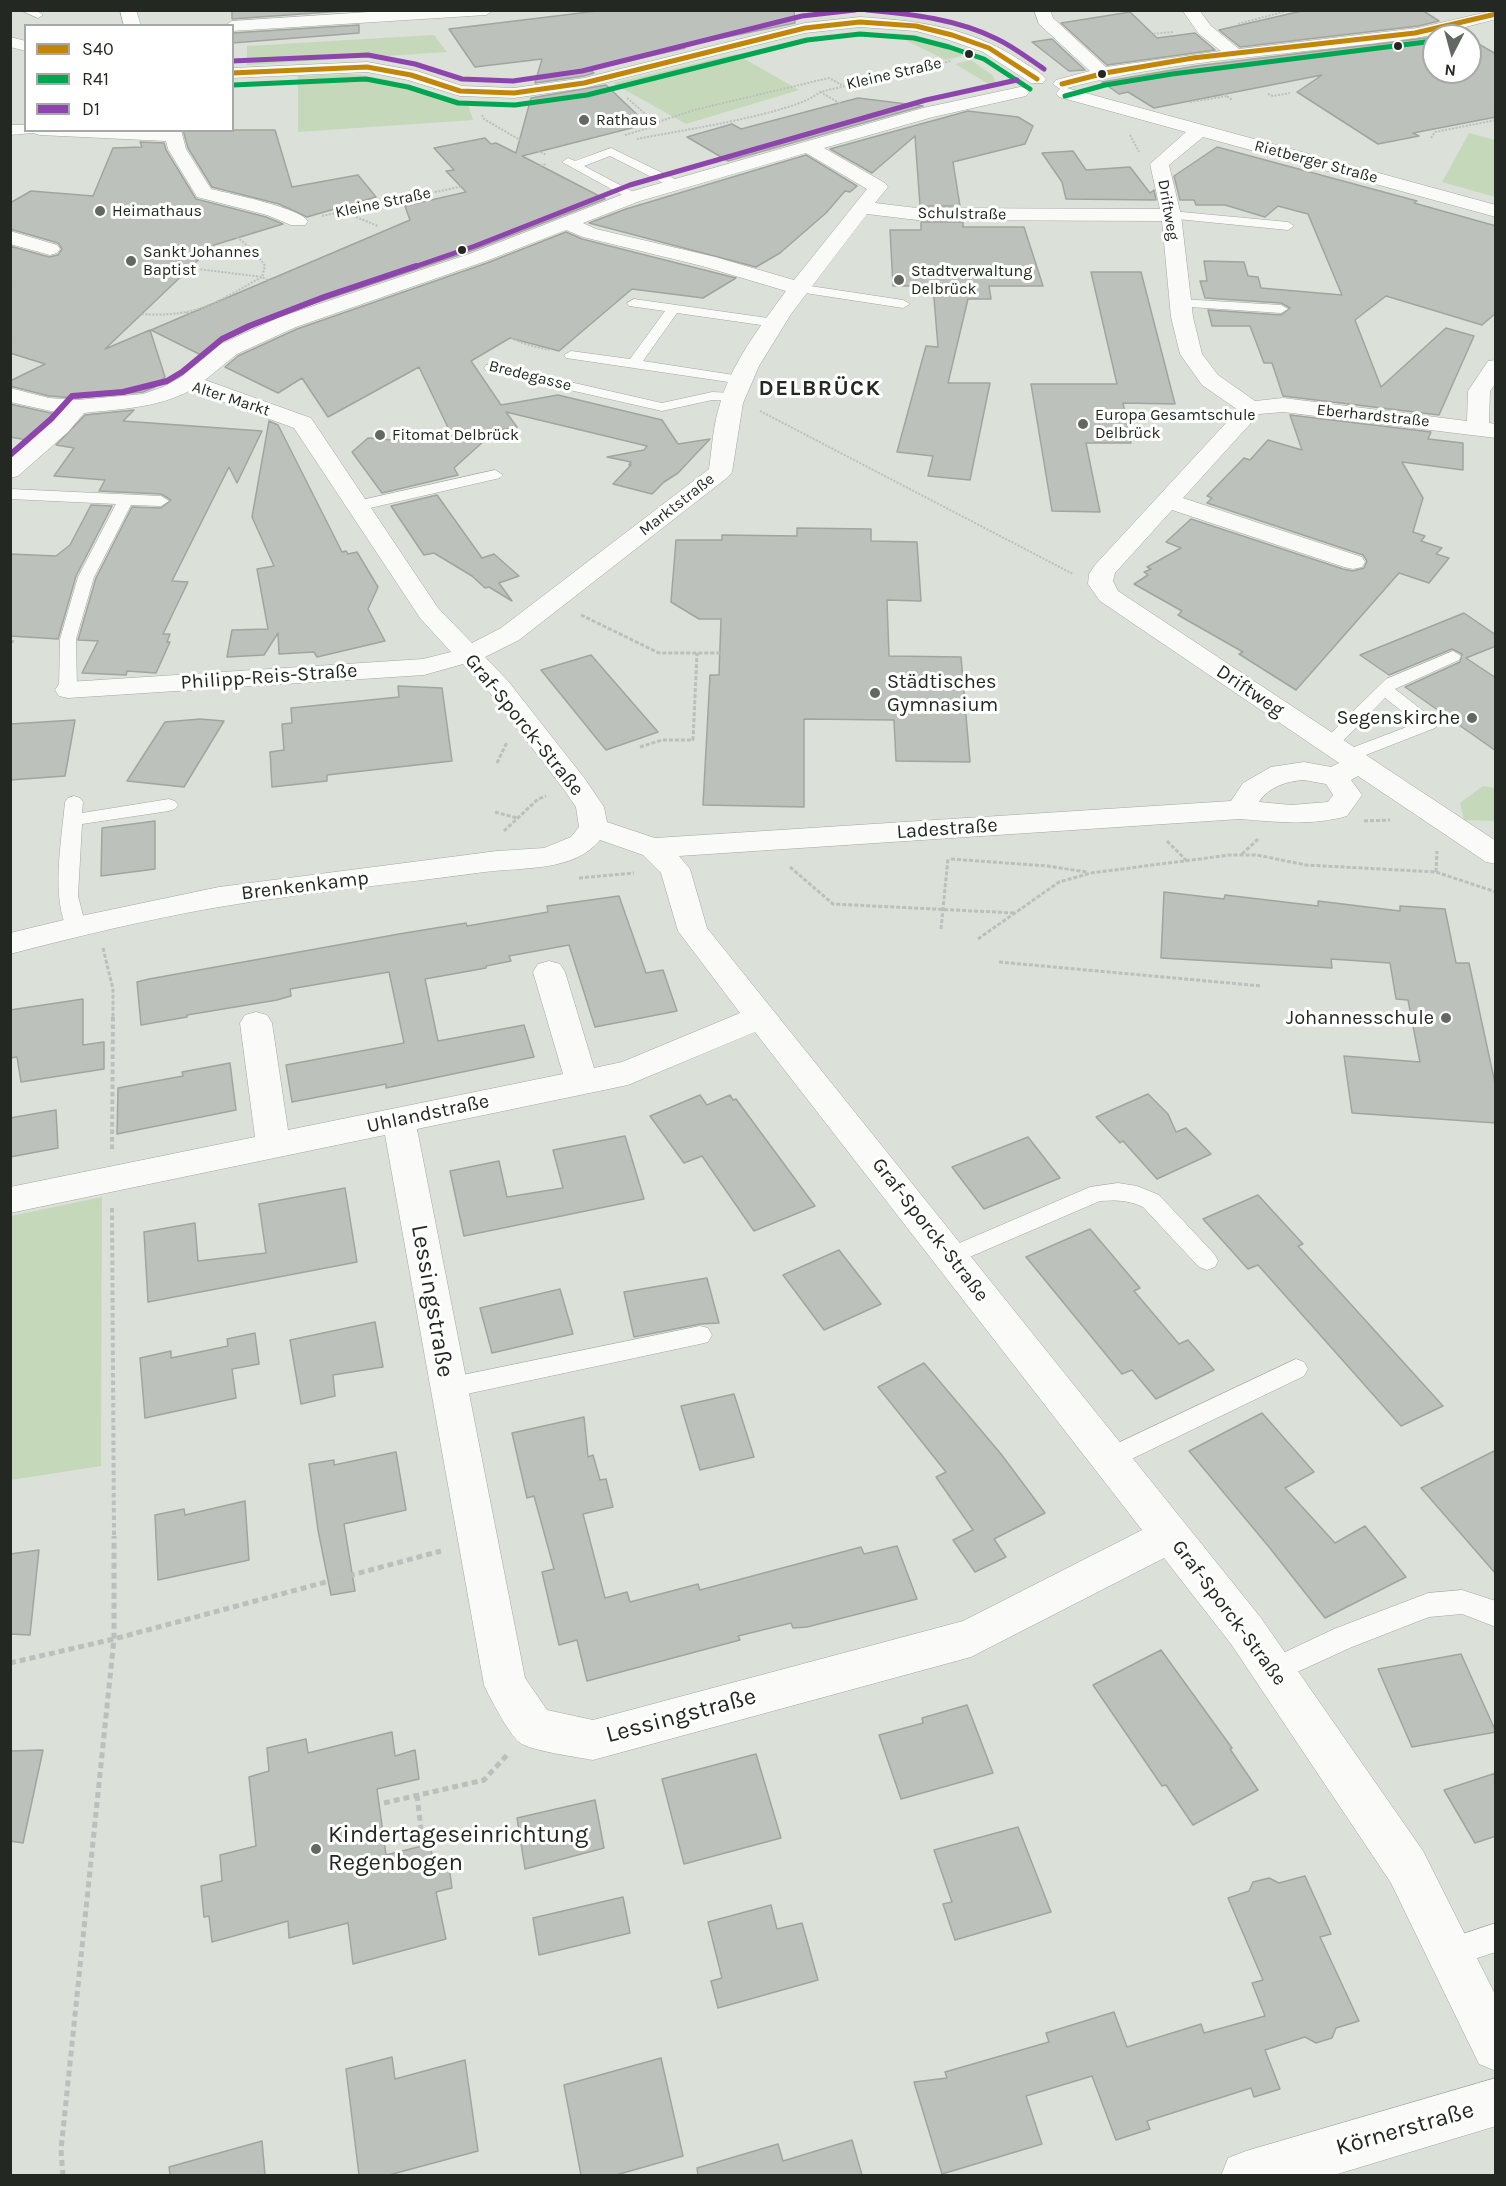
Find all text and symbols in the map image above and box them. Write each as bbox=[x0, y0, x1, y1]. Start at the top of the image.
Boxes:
legend bbox=[24, 24, 234, 132]
north arrow bbox=[1422, 24, 1482, 84]
text: S40 bbox=[82, 38, 114, 60]
unlabelled marker bbox=[1392, 40, 1404, 52]
unlabelled marker bbox=[963, 48, 975, 60]
street label: Kleine Straße bbox=[845, 54, 943, 94]
text: N bbox=[1444, 60, 1457, 80]
text: R41 bbox=[82, 68, 109, 90]
unlabelled marker bbox=[1096, 68, 1108, 80]
text: D1 bbox=[82, 98, 100, 120]
place label: Rathaus bbox=[596, 110, 657, 130]
marker: Rathaus bbox=[577, 113, 591, 127]
street label: Rietberger Straße bbox=[1252, 136, 1380, 188]
street label: Driftweg bbox=[1153, 178, 1183, 242]
street label: Kleine Straße bbox=[333, 184, 433, 222]
place label: Heimathaus bbox=[112, 201, 202, 221]
marker: Heimathaus bbox=[93, 204, 107, 218]
street label: Schulstraße bbox=[917, 204, 1007, 224]
place label: Sankt Johannes Baptist bbox=[143, 242, 260, 280]
unlabelled marker bbox=[456, 244, 468, 256]
marker: Sankt Johannes Baptist bbox=[124, 254, 138, 268]
place label: Stadtverwaltung Delbrück bbox=[911, 261, 1032, 299]
marker: Stadtverwaltung Delbrück bbox=[892, 273, 906, 287]
street label: Bredegasse bbox=[487, 356, 573, 396]
district label: DELBRÜCK bbox=[759, 376, 881, 402]
street label: Alter Markt bbox=[190, 377, 272, 421]
street label: Eberhardstraße bbox=[1316, 401, 1430, 431]
place label: Europa Gesamtschule Delbrück bbox=[1095, 405, 1256, 443]
marker: Europa Gesamtschule Delbrück bbox=[1076, 417, 1090, 431]
place label: Fitomat Delbrück bbox=[392, 425, 519, 445]
marker: Fitomat Delbrück bbox=[373, 428, 387, 442]
street label: Marktstraße bbox=[636, 470, 718, 540]
street label: Graf-Sporck-Straße bbox=[459, 649, 589, 801]
street label: Philipp-Reis-Straße bbox=[180, 659, 358, 695]
street label: Driftweg bbox=[1211, 660, 1289, 722]
place label: Städtisches Gymnasium bbox=[887, 670, 998, 717]
marker: Städtisches Gymnasium bbox=[868, 686, 882, 700]
place label: Segenskirche bbox=[1336, 706, 1460, 730]
marker: Segenskirche bbox=[1465, 711, 1479, 725]
street label: Ladestraße bbox=[896, 813, 998, 845]
street label: Brenkenkamp bbox=[240, 866, 370, 906]
place label: Johannesschule bbox=[1286, 1006, 1434, 1030]
marker: Johannesschule bbox=[1439, 1011, 1453, 1025]
street label: Uhlandstraße bbox=[365, 1089, 491, 1139]
street label: Graf-Sporck-Straße bbox=[866, 1153, 994, 1307]
street label: Lessingstraße bbox=[404, 1222, 460, 1380]
street label: Graf-Sporck-Straße bbox=[1167, 1536, 1291, 1690]
street label: Lessingstraße bbox=[603, 1682, 759, 1750]
place label: Kindertageseinrichtung Regenbogen bbox=[328, 1821, 588, 1877]
marker: Kindertageseinrichtung Regenbogen bbox=[309, 1842, 323, 1856]
street label: Körnerstraße bbox=[1333, 2096, 1477, 2162]

